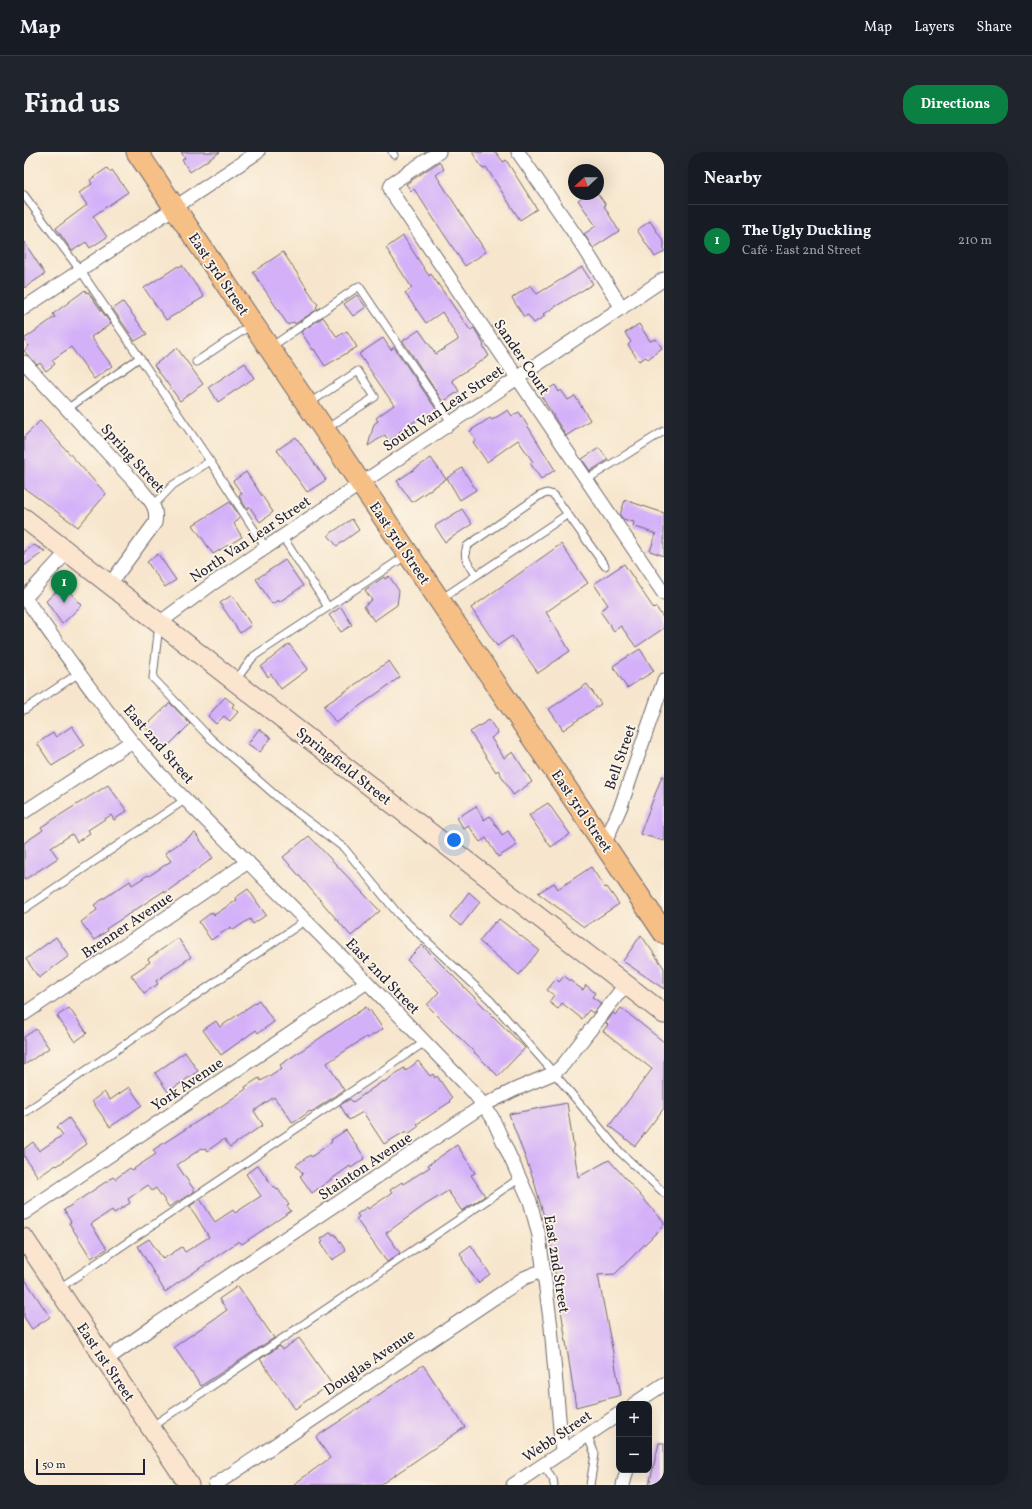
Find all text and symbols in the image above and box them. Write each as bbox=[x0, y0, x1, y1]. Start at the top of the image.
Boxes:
text: Map bbox=[20, 15, 61, 41]
text: Map bbox=[864, 18, 892, 37]
text: Layers bbox=[914, 18, 954, 37]
text: Share bbox=[976, 18, 1012, 37]
text: Find us bbox=[24, 85, 120, 124]
button: Directions bbox=[903, 85, 1008, 124]
north arrow bbox=[568, 164, 604, 200]
text: Nearby bbox=[704, 167, 762, 190]
text: The Ugly Duckling bbox=[742, 221, 871, 242]
street label: East 3rd Street bbox=[182, 229, 253, 320]
text: 1 bbox=[714, 232, 720, 250]
text: 210 m bbox=[958, 232, 992, 250]
text: Café · East 2nd Street bbox=[742, 242, 861, 260]
street label: Sander Court bbox=[488, 316, 554, 400]
street label: South Van Lear Street bbox=[379, 361, 508, 457]
street label: Spring Street bbox=[95, 420, 169, 498]
street label: North Van Lear Street bbox=[186, 492, 316, 589]
street label: East 3rd Street bbox=[363, 498, 434, 589]
pin: 1 bbox=[51, 570, 77, 603]
street label: East 2nd Street bbox=[117, 701, 198, 789]
street label: Bell Street bbox=[600, 722, 642, 793]
street label: Springfield Street bbox=[291, 723, 395, 811]
street label: East 3rd Street bbox=[545, 766, 616, 857]
your location bbox=[444, 830, 464, 850]
street label: Brenner Avenue bbox=[78, 888, 178, 965]
street label: East 2nd Street bbox=[340, 934, 424, 1020]
street label: York Avenue bbox=[148, 1053, 228, 1117]
street label: Stainton Avenue bbox=[315, 1128, 417, 1206]
street label: East 2nd Street bbox=[537, 1214, 574, 1315]
street label: East 1st Street bbox=[71, 1319, 139, 1406]
street label: Douglas Avenue bbox=[320, 1325, 419, 1401]
map controls bbox=[616, 1401, 652, 1473]
button: + bbox=[616, 1401, 652, 1437]
street label: Webb Street bbox=[519, 1406, 597, 1468]
button: − bbox=[616, 1437, 652, 1473]
scale bar bbox=[36, 1457, 145, 1476]
text: 50 m bbox=[42, 1458, 66, 1473]

